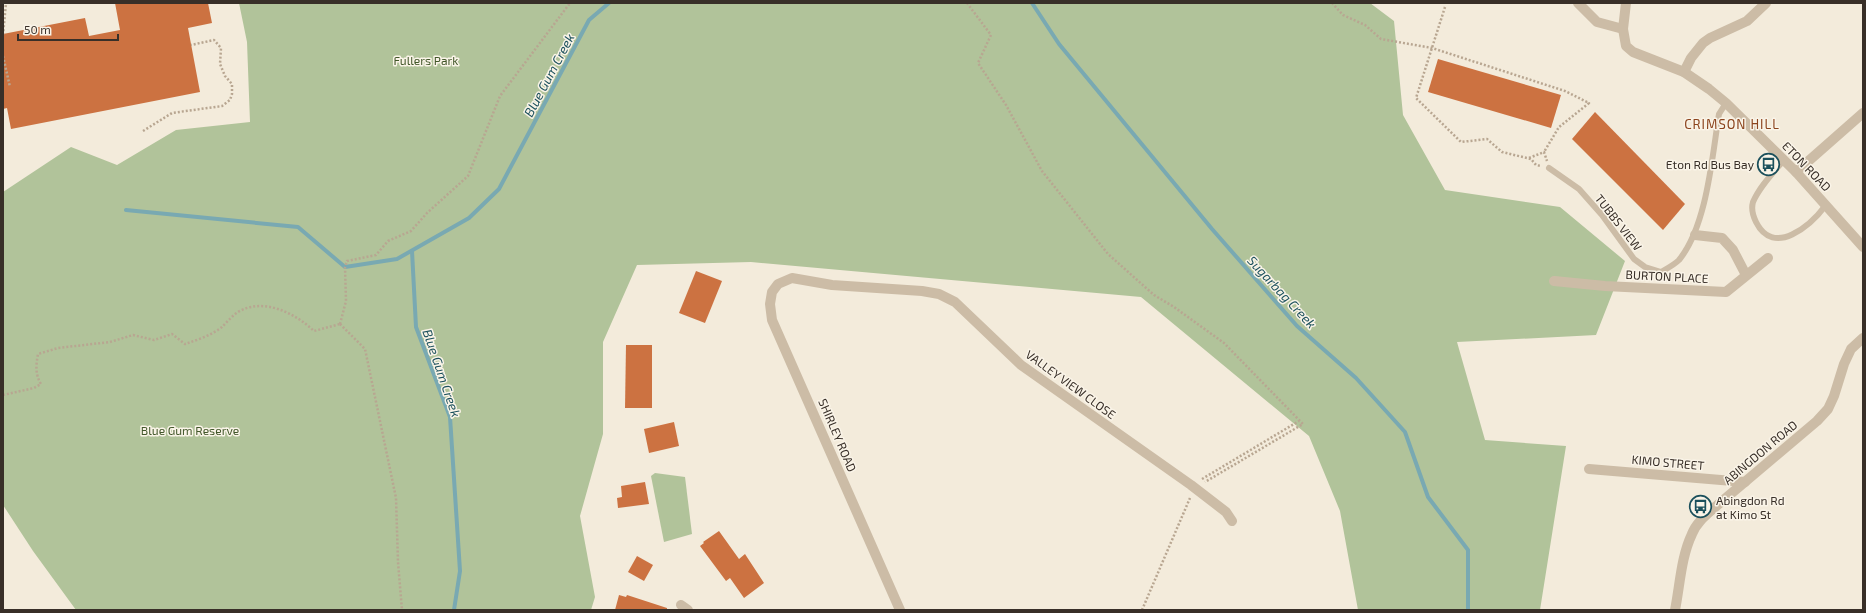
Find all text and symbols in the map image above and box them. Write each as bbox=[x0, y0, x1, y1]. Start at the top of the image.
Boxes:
scale bar bbox=[18, 16, 118, 42]
text: 50 m bbox=[24, 22, 51, 36]
water label: Blue Gum Creek bbox=[520, 30, 578, 119]
park label: Fullers Park bbox=[394, 53, 458, 67]
district label: CRIMSON HILL bbox=[1684, 116, 1780, 132]
street label: ETON ROAD bbox=[1780, 138, 1834, 194]
bus stop icon: Eton Rd Bus Bay bbox=[1756, 151, 1782, 177]
place label: Eton Rd Bus Bay bbox=[1666, 157, 1755, 171]
street label: TUBBS VIEW bbox=[1593, 191, 1645, 253]
water label: Sugarbag Creek bbox=[1244, 252, 1320, 332]
street label: BURTON PLACE bbox=[1625, 267, 1709, 285]
water label: Blue Gum Creek bbox=[419, 327, 465, 419]
street label: VALLEY VIEW CLOSE bbox=[1023, 347, 1119, 421]
street label: SHIRLEY ROAD bbox=[816, 396, 860, 474]
street label: ABINGDON ROAD bbox=[1720, 417, 1800, 487]
park label: Blue Gum Reserve bbox=[141, 423, 239, 437]
street label: KIMO STREET bbox=[1631, 452, 1705, 472]
place label: Abingdon Rd at Kimo St bbox=[1716, 493, 1785, 521]
bus stop icon: Abingdon Rd at Kimo St bbox=[1687, 494, 1713, 520]

